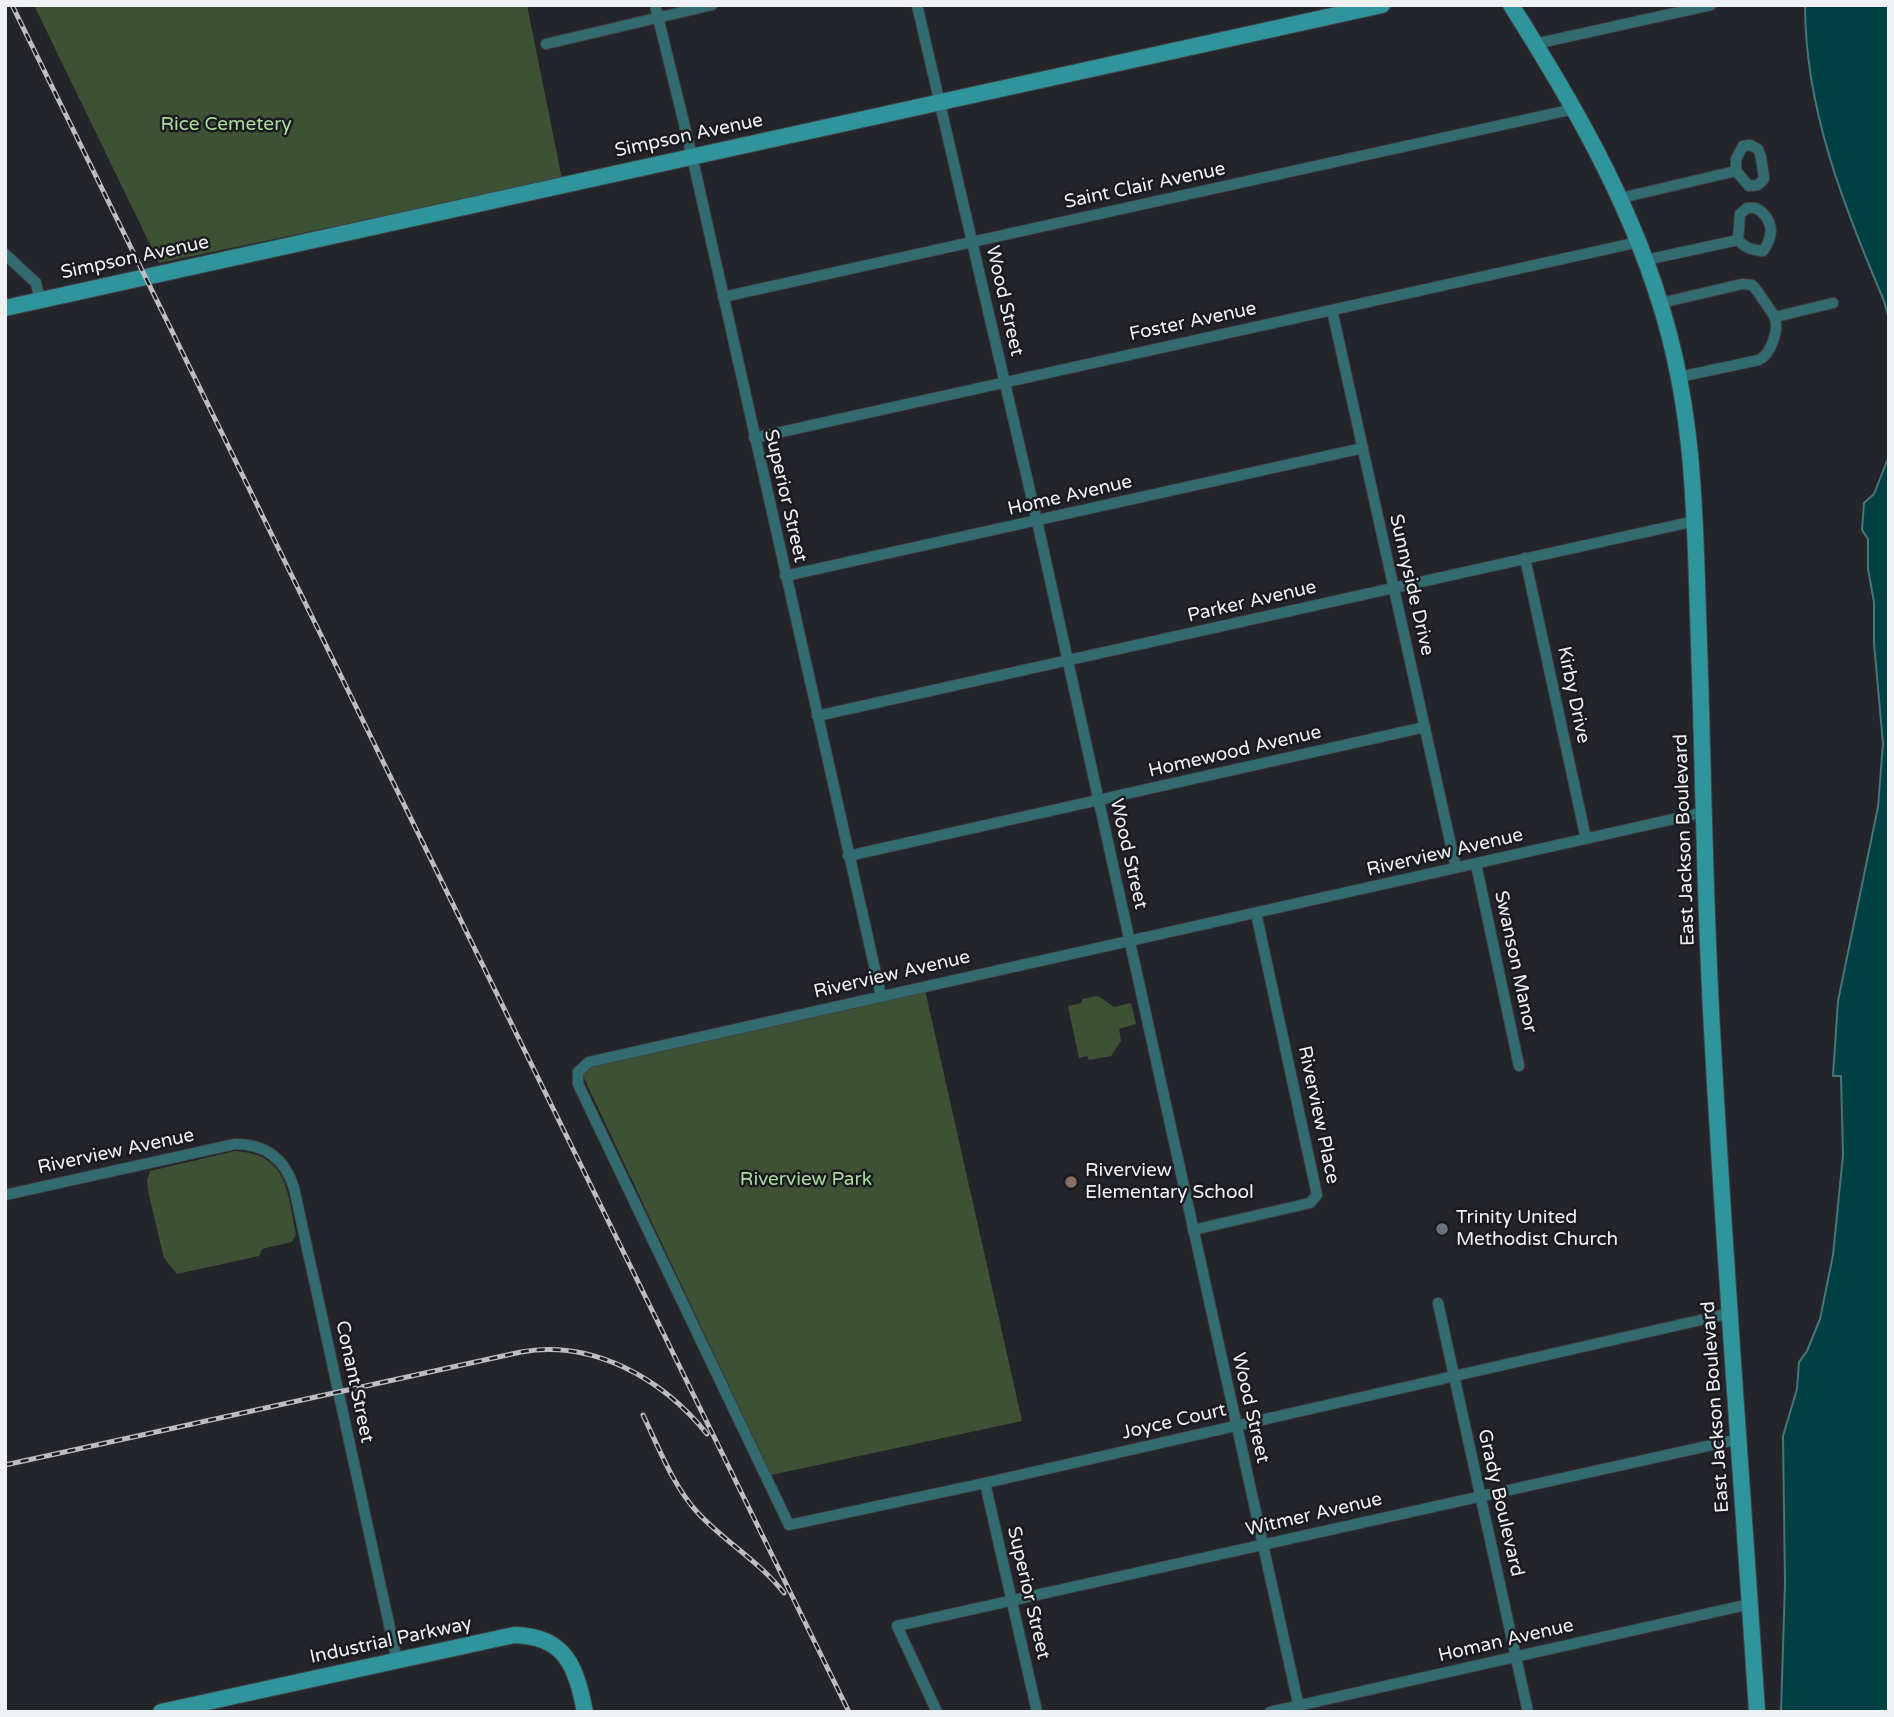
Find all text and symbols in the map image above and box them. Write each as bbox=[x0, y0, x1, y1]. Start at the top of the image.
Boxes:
street label: Simpson Avenue bbox=[613, 109, 765, 163]
park label: Rice Cemetery bbox=[160, 114, 292, 136]
street label: Saint Clair Avenue bbox=[1062, 158, 1228, 214]
street label: Simpson Avenue bbox=[59, 231, 211, 285]
street label: Wood Street bbox=[980, 244, 1028, 358]
street label: Foster Avenue bbox=[1127, 297, 1259, 347]
street label: Superior Street bbox=[759, 427, 811, 565]
street label: Home Avenue bbox=[1006, 471, 1134, 521]
street label: Sunnyside Drive bbox=[1384, 512, 1438, 658]
street label: Parker Avenue bbox=[1185, 576, 1319, 628]
street label: Kirby Drive bbox=[1552, 644, 1594, 746]
street label: Homewood Avenue bbox=[1146, 721, 1324, 783]
street label: East Jackson Boulevard bbox=[1670, 734, 1700, 946]
street label: Wood Street bbox=[1104, 797, 1152, 911]
street label: Riverview Avenue bbox=[1365, 824, 1525, 882]
street label: Swanson Manor bbox=[1489, 889, 1541, 1035]
street label: Riverview Avenue bbox=[812, 946, 972, 1004]
street label: Riverview Place bbox=[1292, 1044, 1344, 1186]
street label: Riverview Avenue bbox=[36, 1124, 196, 1180]
place label: Riverview Elementary School bbox=[1085, 1160, 1254, 1204]
park label: Riverview Park bbox=[740, 1169, 872, 1191]
marker: Riverview Elementary School bbox=[1063, 1174, 1079, 1190]
place label: Trinity United Methodist Church bbox=[1456, 1207, 1618, 1251]
marker: Trinity United Methodist Church bbox=[1434, 1221, 1450, 1237]
street label: East Jackson Boulevard bbox=[1697, 1300, 1735, 1514]
street label: Conant Street bbox=[330, 1319, 378, 1445]
street label: Wood Street bbox=[1226, 1351, 1274, 1465]
street label: Joyce Court bbox=[1119, 1399, 1229, 1445]
street label: Grady Boulevard bbox=[1472, 1427, 1528, 1579]
street label: Witmer Avenue bbox=[1244, 1488, 1384, 1542]
street label: Superior Street bbox=[1002, 1524, 1054, 1662]
street label: Industrial Parkway bbox=[308, 1613, 474, 1669]
street label: Homan Avenue bbox=[1436, 1614, 1576, 1668]

